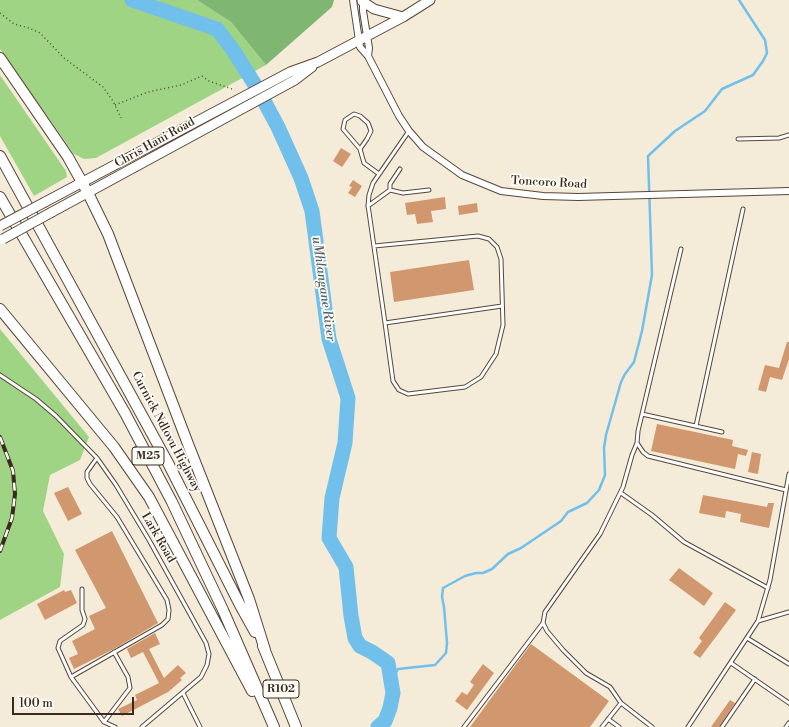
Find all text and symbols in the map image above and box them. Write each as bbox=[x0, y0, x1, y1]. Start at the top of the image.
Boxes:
street label: Chris Hani Road bbox=[112, 115, 198, 171]
street label: Toncoro Road bbox=[511, 174, 587, 192]
water label: uMhlangane River bbox=[308, 236, 338, 342]
street label: Curnick Ndlovu Highway bbox=[128, 369, 204, 495]
road number: M25 bbox=[132, 447, 164, 465]
street label: Lark Road bbox=[138, 510, 178, 566]
road number: R102 bbox=[263, 680, 299, 698]
scale bar bbox=[14, 689, 136, 715]
text: 100 m bbox=[19, 696, 53, 711]

